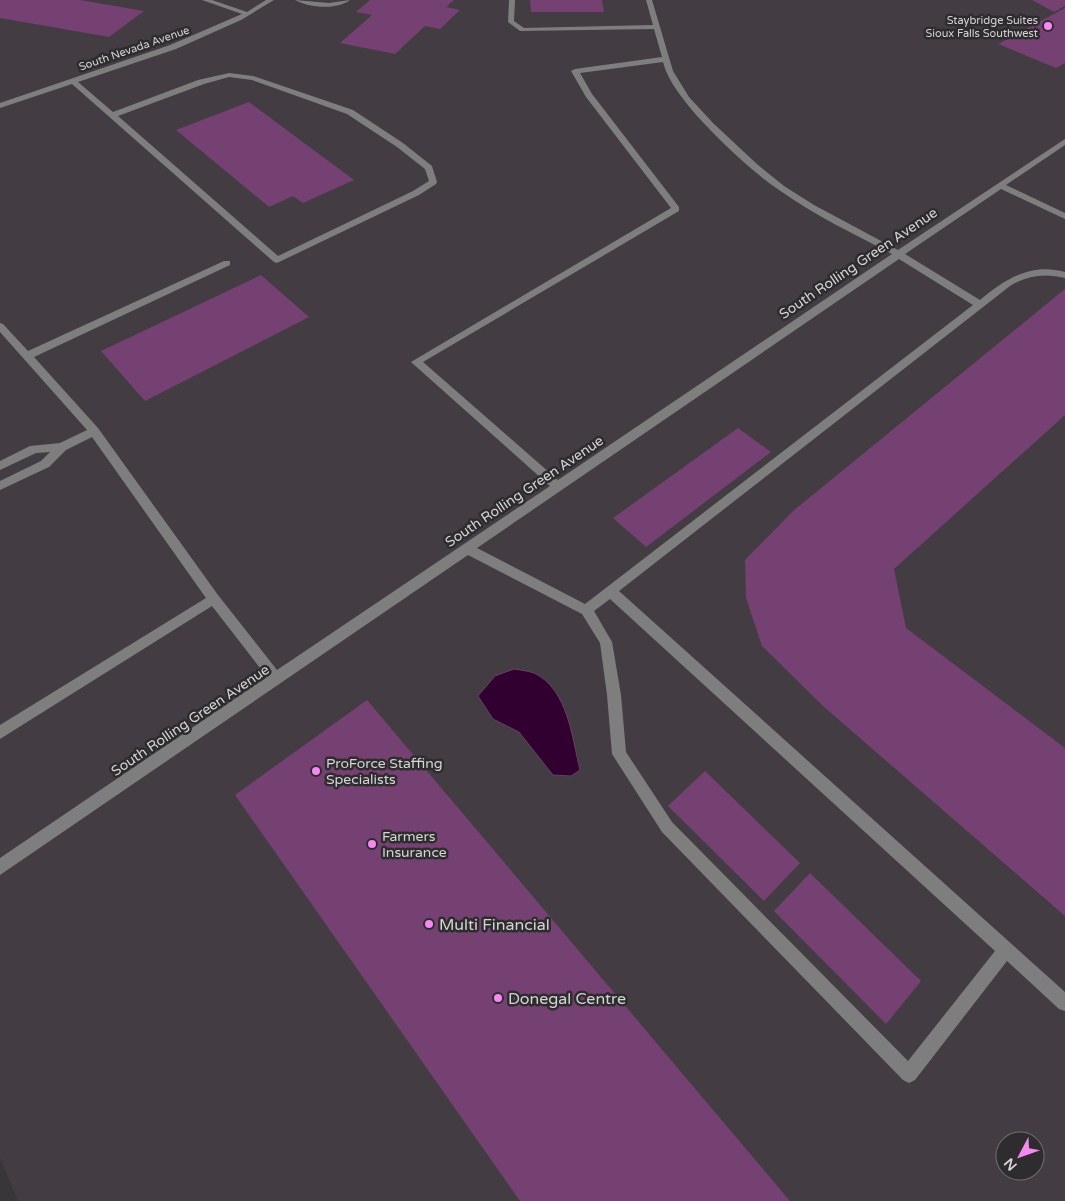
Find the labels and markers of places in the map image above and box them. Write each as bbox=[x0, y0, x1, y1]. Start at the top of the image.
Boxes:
place label: Staybridge Suites Sioux Falls Southwest bbox=[926, 14, 1038, 40]
marker: Staybridge Suites Sioux Falls Southwest bbox=[1042, 20, 1054, 32]
place label: ProForce Staffing Specialists bbox=[326, 755, 443, 788]
marker: ProForce Staffing Specialists bbox=[310, 765, 322, 777]
place label: Farmers Insurance bbox=[382, 828, 447, 861]
marker: Farmers Insurance bbox=[366, 838, 378, 850]
place label: Multi Financial bbox=[439, 915, 550, 935]
marker: Multi Financial bbox=[423, 918, 435, 930]
place label: Donegal Centre bbox=[508, 989, 626, 1009]
marker: Donegal Centre bbox=[492, 992, 504, 1004]

